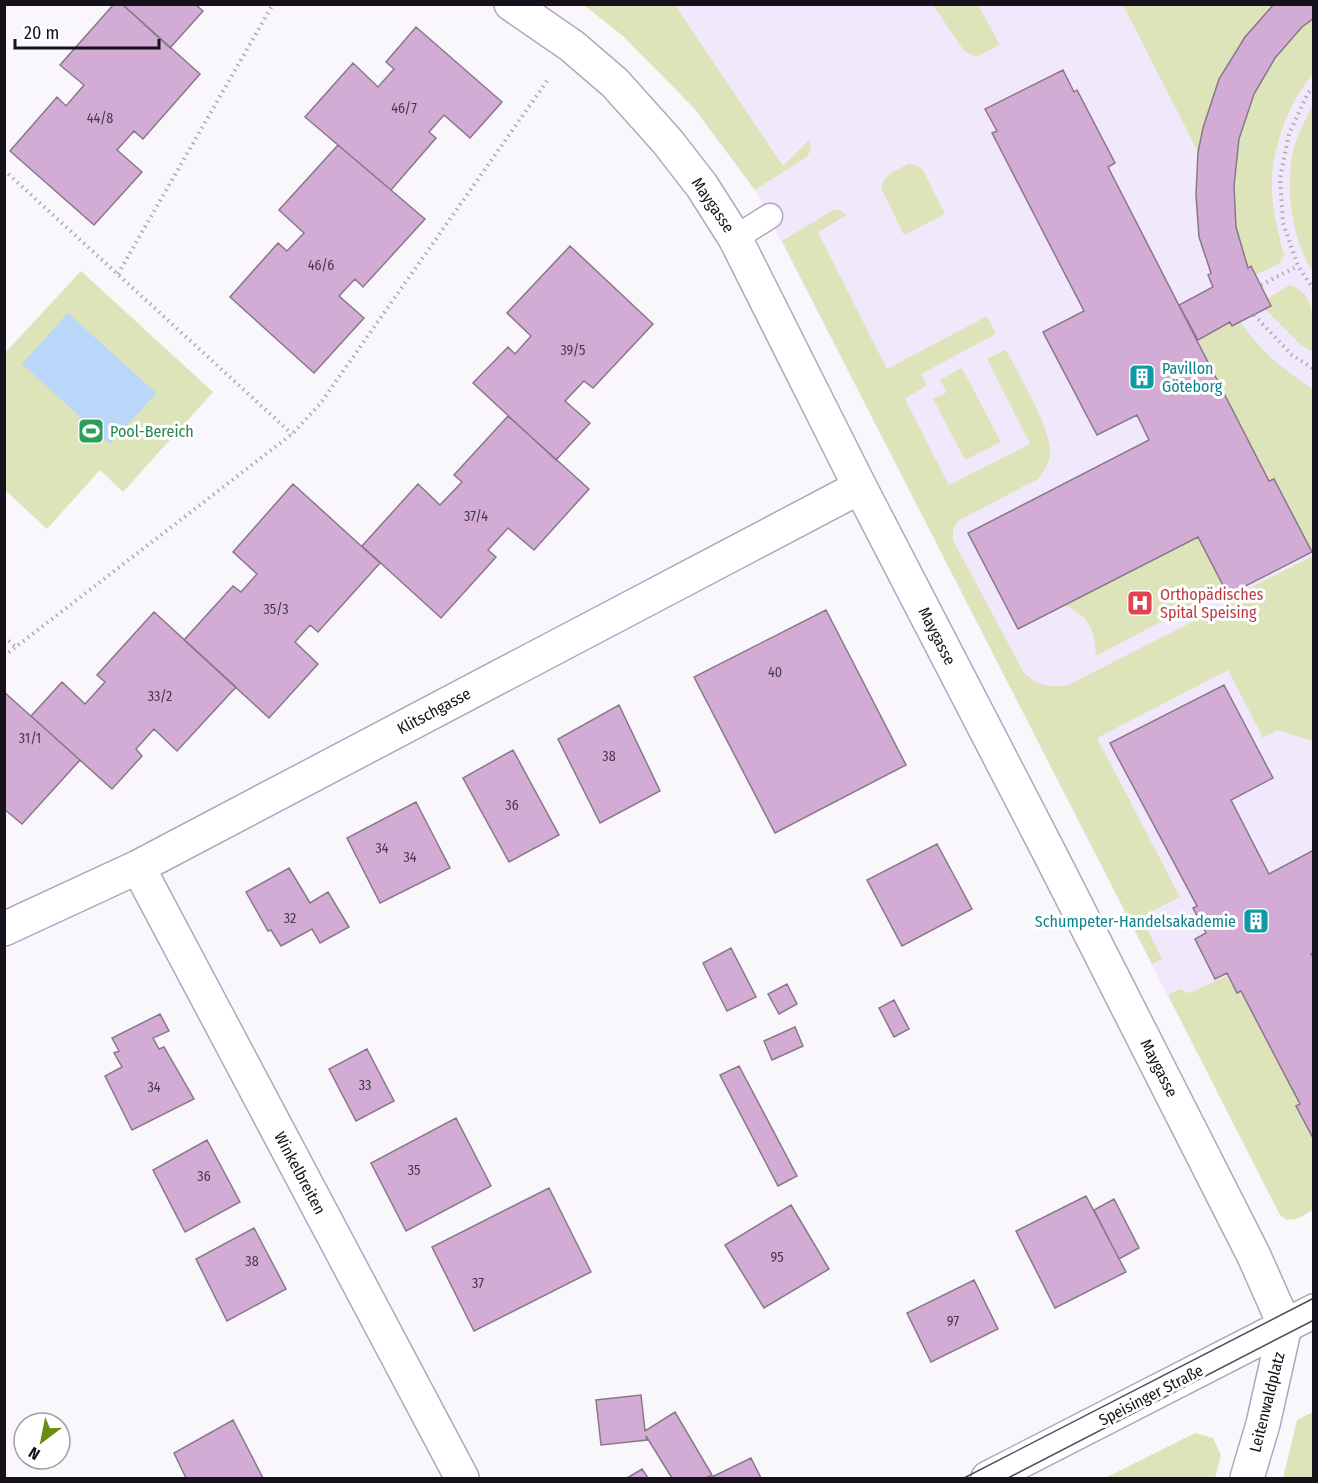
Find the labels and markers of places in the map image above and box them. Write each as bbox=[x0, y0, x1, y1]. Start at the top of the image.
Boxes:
place label: Pavillon Göteborg bbox=[1162, 359, 1223, 396]
building icon: Pavillon Göteborg bbox=[1127, 362, 1157, 392]
sports icon: Pool-Bereich bbox=[76, 416, 106, 446]
place label: Pool-Bereich bbox=[110, 422, 194, 441]
place label: Orthopädisches Spital Speising bbox=[1160, 585, 1264, 622]
hospital icon: Orthopädisches Spital Speising bbox=[1125, 588, 1155, 618]
building icon: Schumpeter-Handelsakademie bbox=[1241, 906, 1271, 936]
place label: Schumpeter-Handelsakademie bbox=[1035, 912, 1236, 931]

